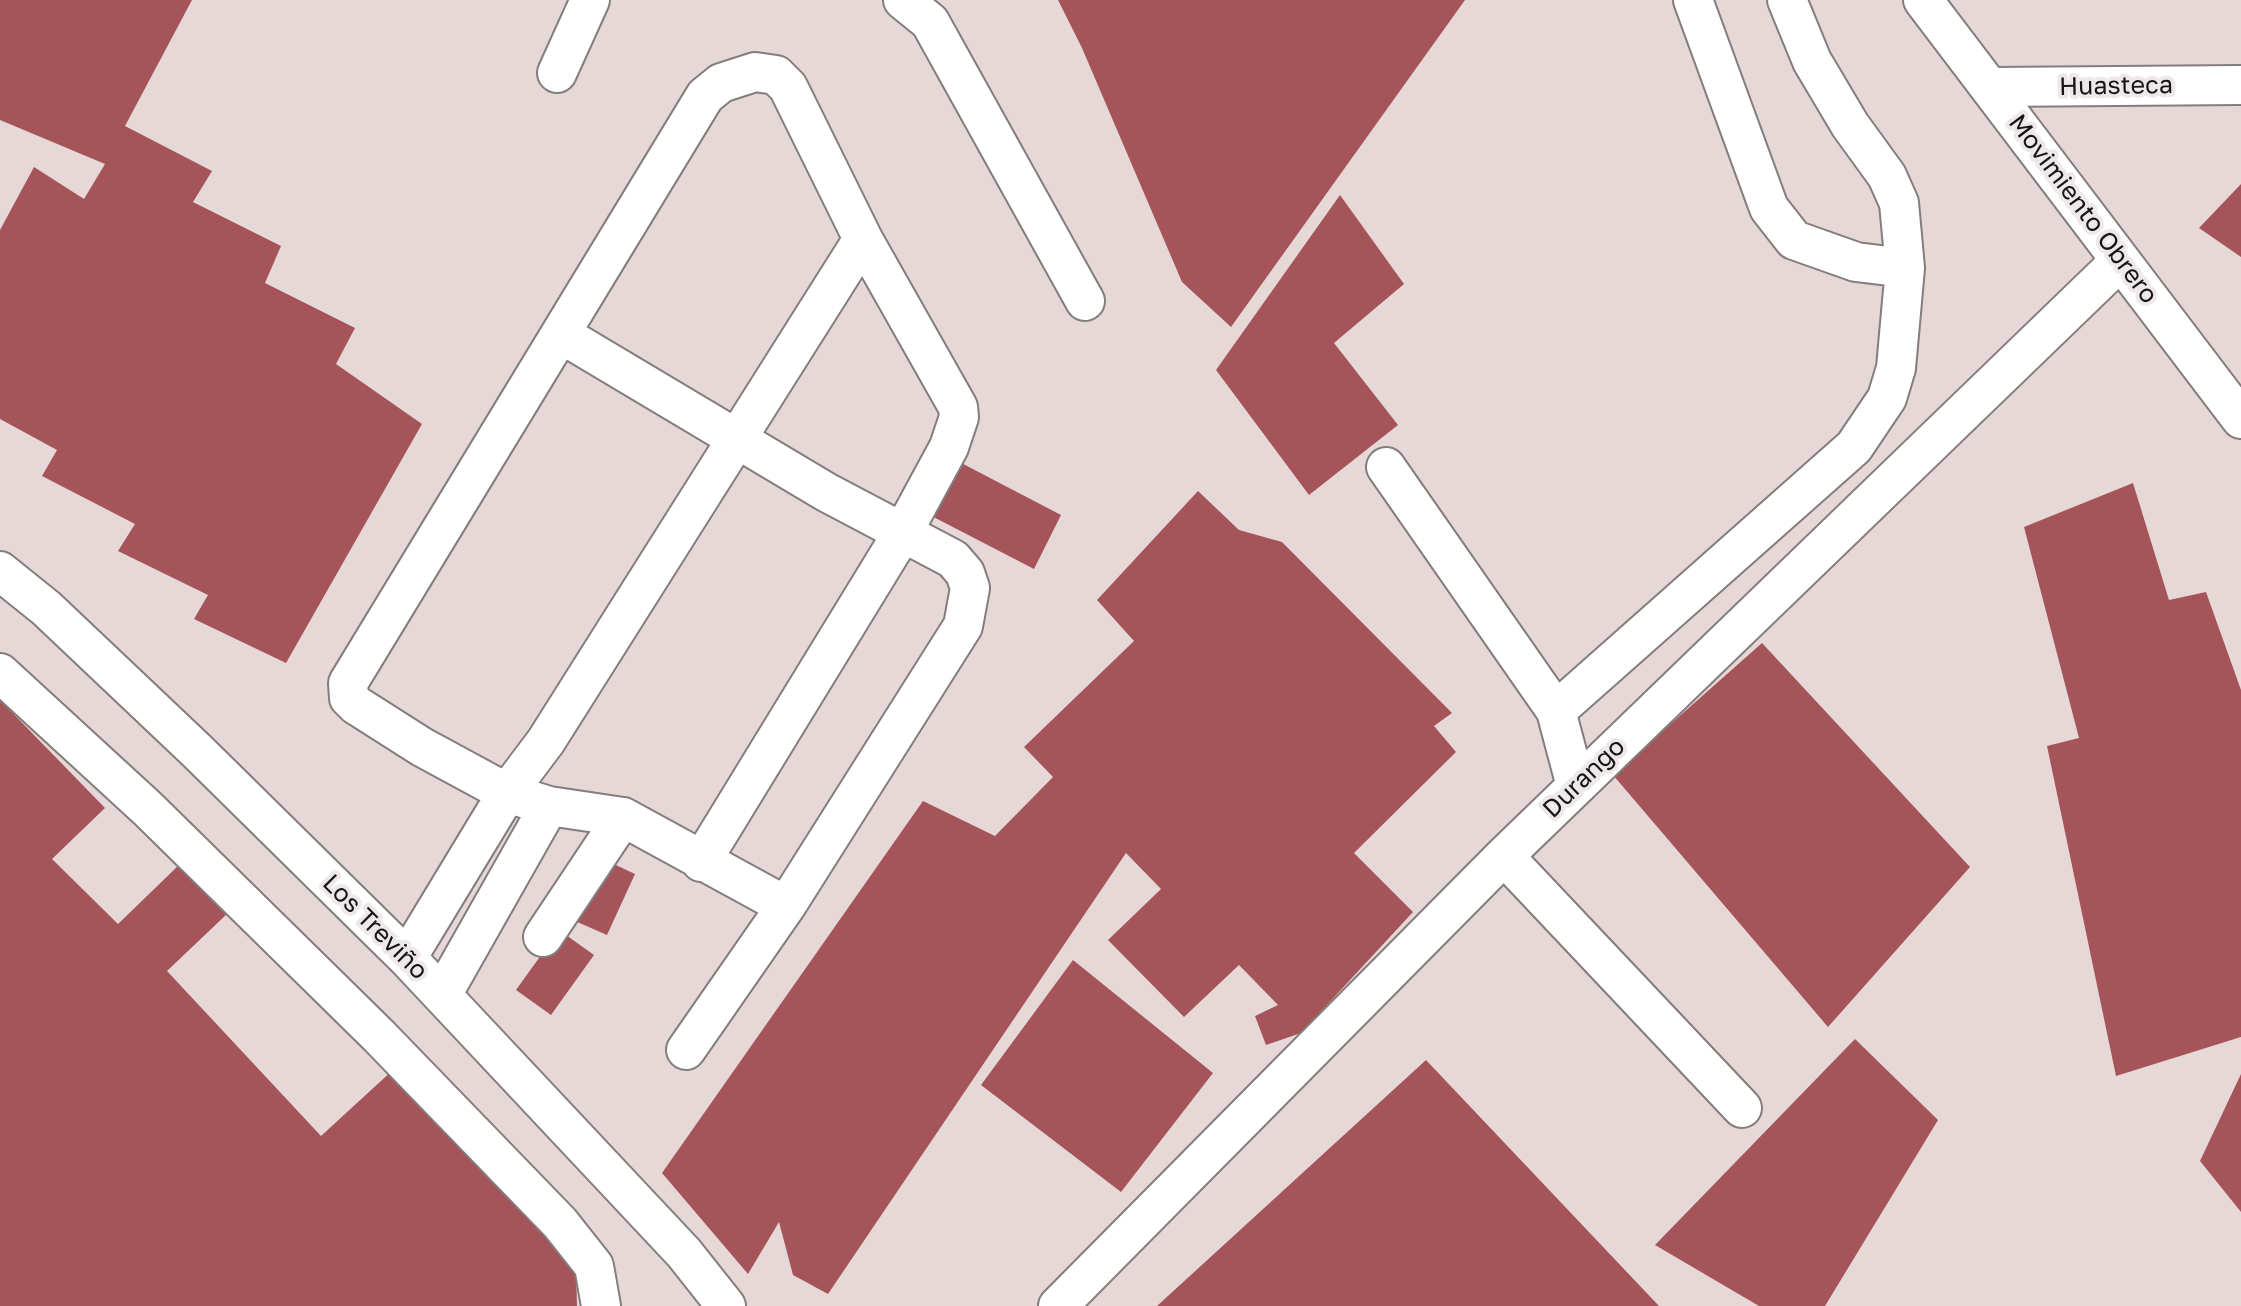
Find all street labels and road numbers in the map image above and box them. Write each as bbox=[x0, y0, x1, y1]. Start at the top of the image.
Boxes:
street label: Huasteca bbox=[2059, 70, 2173, 102]
street label: Movimiento Obrero bbox=[2002, 109, 2164, 309]
street label: Durango bbox=[1537, 732, 1631, 824]
street label: Los Treviño bbox=[316, 868, 434, 986]

